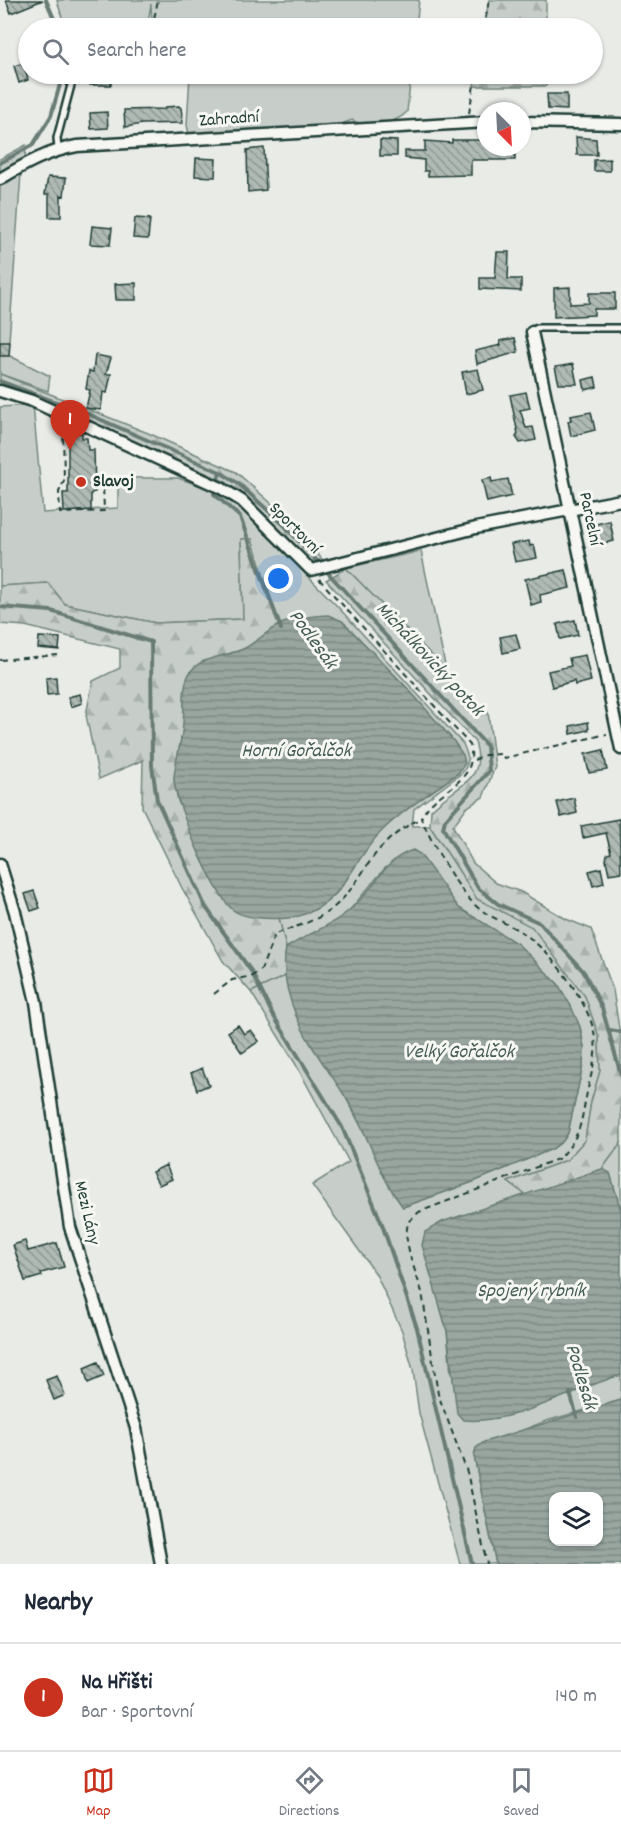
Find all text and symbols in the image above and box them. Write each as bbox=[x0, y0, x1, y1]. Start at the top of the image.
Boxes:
search box bbox=[18, 18, 603, 84]
icon: search bbox=[39, 35, 72, 68]
text: Search here bbox=[87, 36, 186, 67]
north arrow bbox=[477, 102, 531, 156]
street label: Zahradní bbox=[198, 105, 261, 135]
pin: 1 bbox=[50, 400, 90, 450]
place label: Slavoj bbox=[93, 470, 134, 495]
marker: Slavoj bbox=[74, 475, 88, 489]
street label: Parcelní bbox=[571, 490, 607, 550]
street label: Sportovní bbox=[262, 497, 327, 562]
your location bbox=[264, 564, 293, 593]
water label: Michálkovický potok bbox=[368, 596, 491, 725]
water label: Podlesák bbox=[281, 604, 344, 677]
water label: Horní Gořalčok bbox=[241, 738, 353, 766]
water label: Velký Gořalčok bbox=[404, 1039, 516, 1067]
street label: Mezi Lány bbox=[67, 1179, 106, 1248]
water label: Spojený rybník bbox=[477, 1278, 587, 1306]
water label: Podlesák bbox=[557, 1341, 604, 1415]
map controls bbox=[549, 1492, 603, 1546]
button: layers bbox=[549, 1492, 603, 1546]
text: Nearby bbox=[24, 1585, 92, 1622]
text: Na Hřišti bbox=[81, 1668, 152, 1699]
text: 1 bbox=[41, 1683, 46, 1711]
text: 140 m bbox=[555, 1683, 597, 1711]
text: Bar · Sportovní bbox=[81, 1699, 193, 1727]
tab: Map bbox=[82, 1764, 115, 1823]
tab: Directions bbox=[279, 1764, 339, 1823]
tab: Saved bbox=[503, 1764, 539, 1823]

